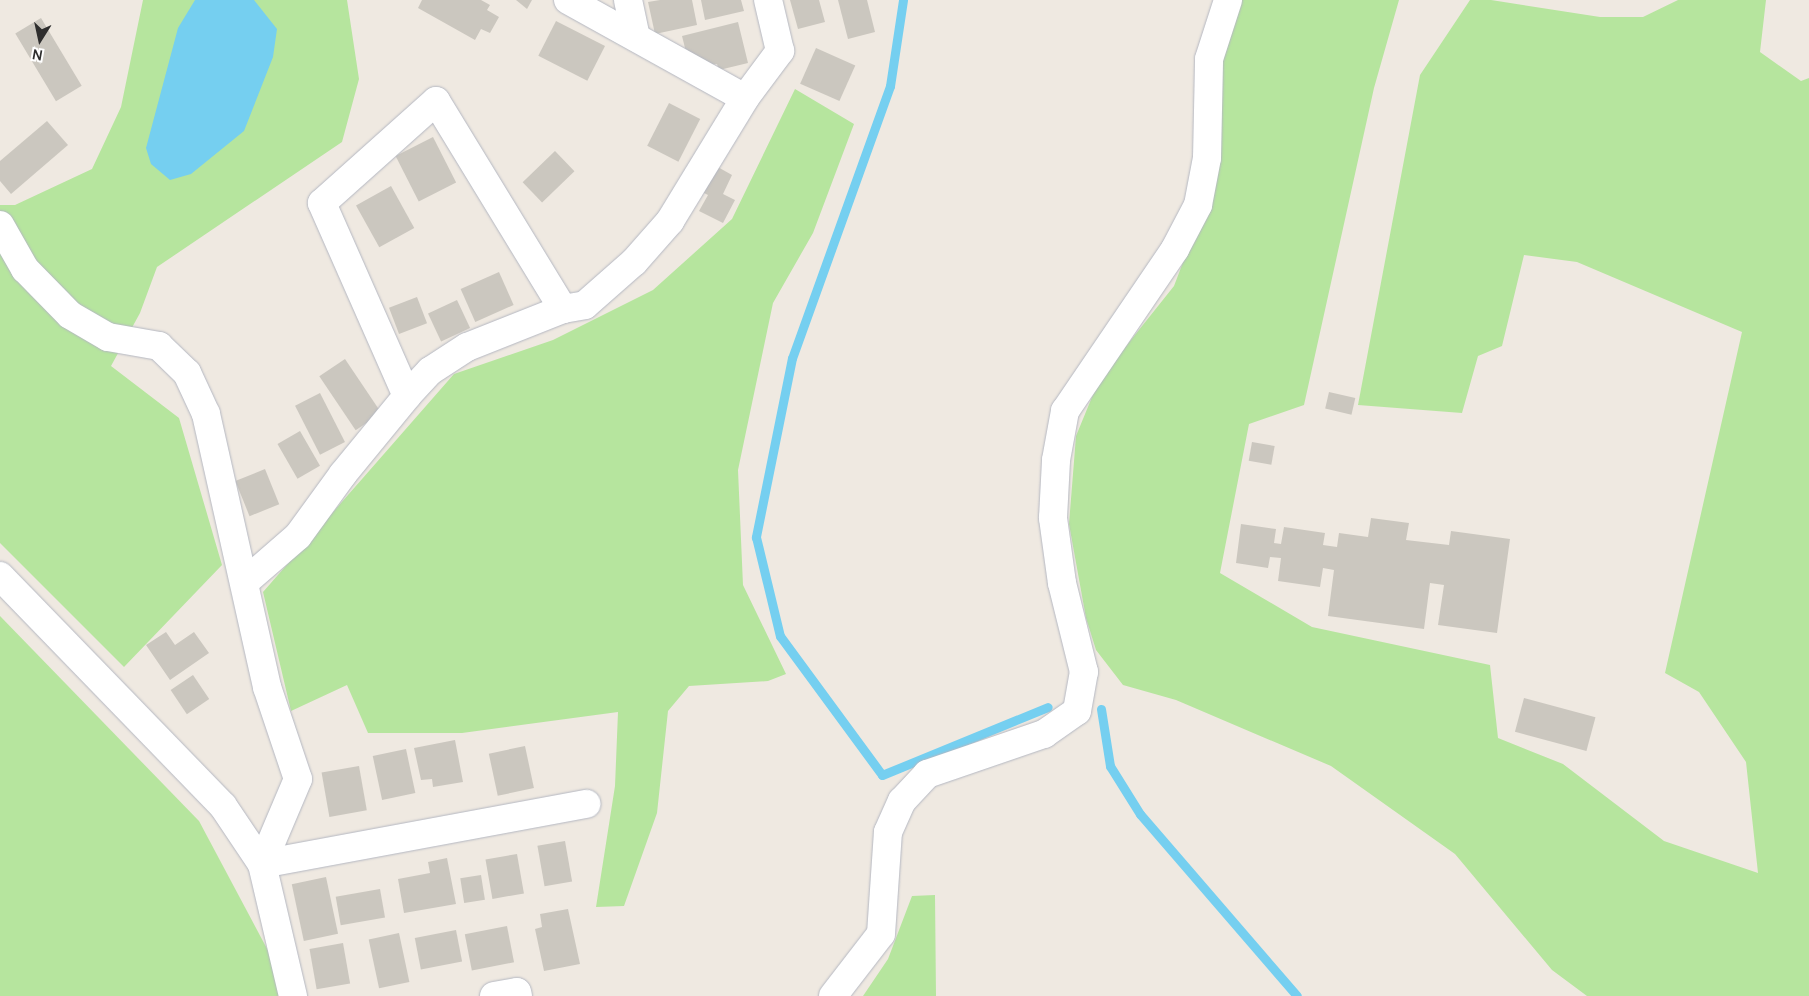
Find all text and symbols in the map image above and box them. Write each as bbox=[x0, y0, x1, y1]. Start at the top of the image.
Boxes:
north arrow bbox=[15, 15, 65, 65]
text: N bbox=[31, 45, 44, 65]

